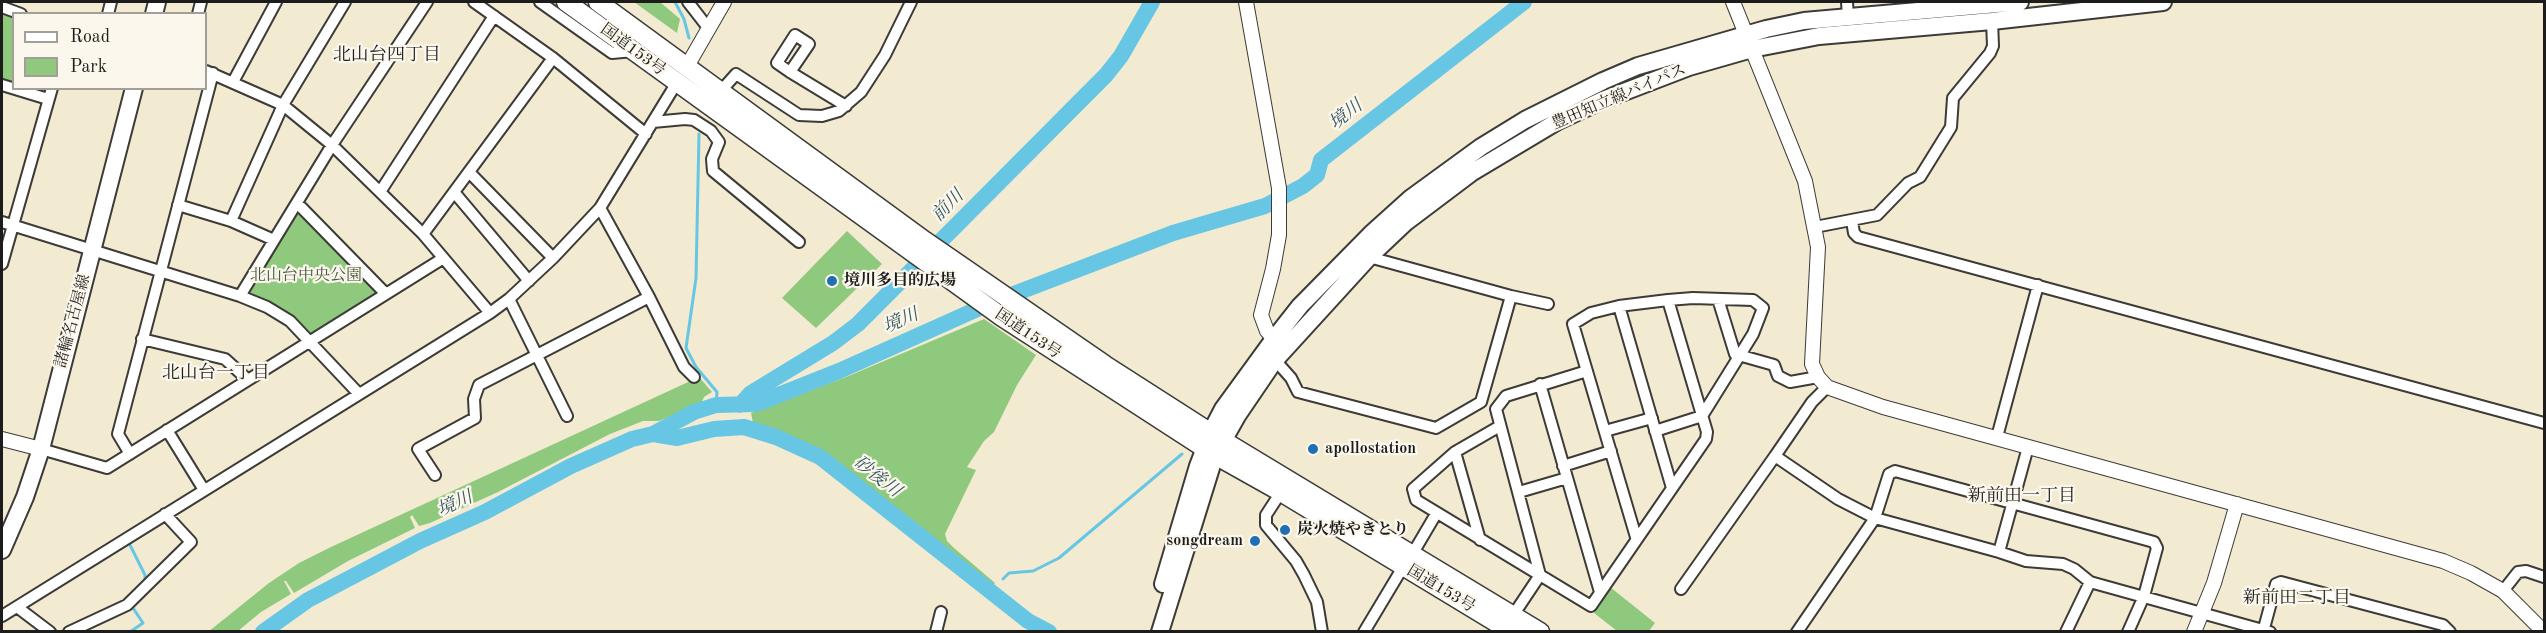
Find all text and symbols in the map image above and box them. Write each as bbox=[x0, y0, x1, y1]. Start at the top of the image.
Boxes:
legend bbox=[12, 12, 207, 90]
street label: 国道153号 bbox=[597, 20, 669, 80]
text: Road bbox=[70, 28, 110, 46]
district label: 北山台四丁目 bbox=[333, 44, 441, 66]
text: Park bbox=[70, 58, 107, 76]
street label: 豊田知立線バイパス bbox=[1549, 60, 1689, 134]
water label: 境川 bbox=[1325, 95, 1367, 135]
water label: 前川 bbox=[928, 186, 968, 226]
park label: 北山台中央公園 bbox=[250, 266, 362, 286]
place label: 境川多目的広場 bbox=[844, 271, 956, 291]
street label: 諸輪名古屋線 bbox=[51, 272, 95, 370]
marker: 境川多目的広場 bbox=[825, 274, 839, 288]
water label: 境川 bbox=[880, 304, 922, 338]
street label: 国道153号 bbox=[991, 305, 1065, 363]
district label: 北山台一丁目 bbox=[162, 362, 270, 384]
place label: apollostation bbox=[1325, 439, 1416, 459]
marker: apollostation bbox=[1306, 442, 1320, 456]
water label: 砂後川 bbox=[849, 452, 905, 502]
district label: 新前田一丁目 bbox=[1968, 485, 2076, 507]
water label: 境川 bbox=[434, 487, 476, 521]
place label: 炭火焼やきとり bbox=[1297, 520, 1409, 540]
marker: 炭火焼やきとり bbox=[1278, 523, 1292, 537]
place label: songdream bbox=[1166, 531, 1243, 551]
marker: songdream bbox=[1248, 534, 1262, 548]
street label: 国道153号 bbox=[1404, 561, 1478, 617]
district label: 新前田二丁目 bbox=[2243, 587, 2351, 609]

